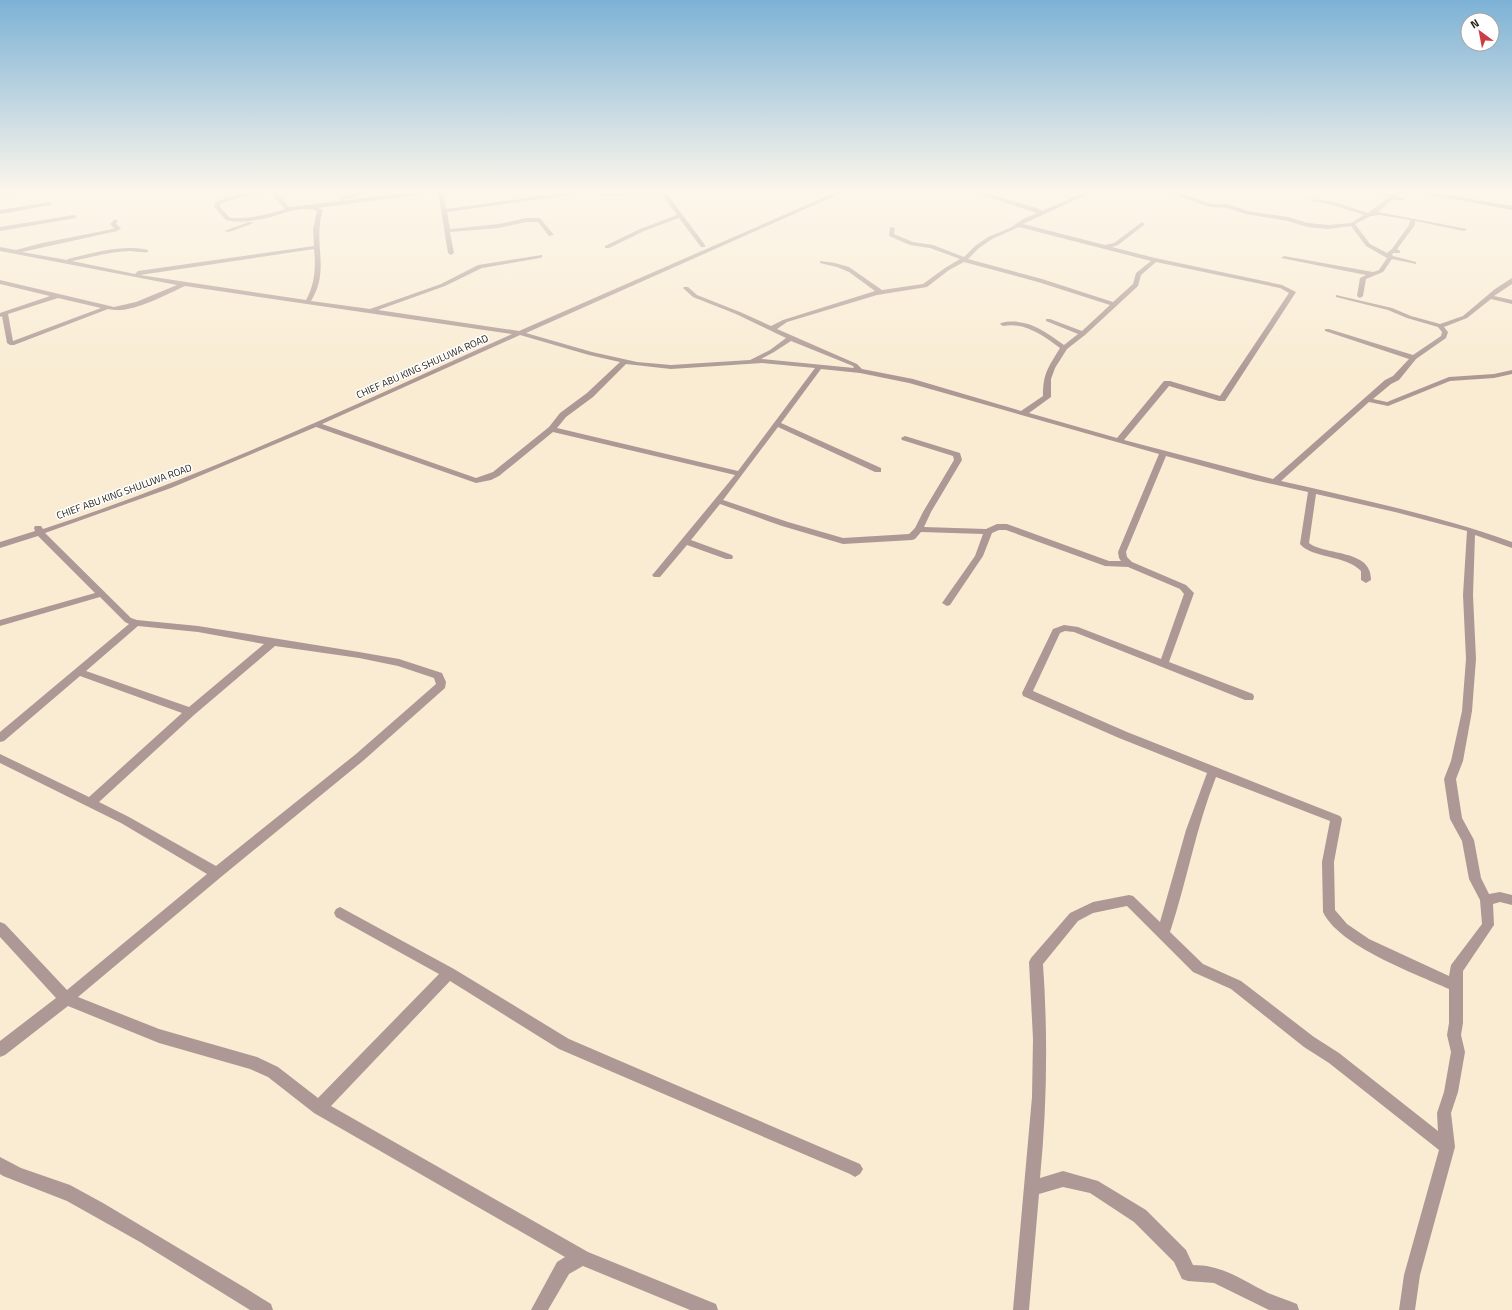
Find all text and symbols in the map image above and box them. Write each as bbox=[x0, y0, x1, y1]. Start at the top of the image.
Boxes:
north arrow bbox=[1460, 12, 1500, 52]
text: N bbox=[1467, 15, 1482, 32]
street label: CHIEF ABU KING SHULUWA ROAD bbox=[354, 330, 491, 402]
street label: CHIEF ABU KING SHULUWA ROAD bbox=[54, 460, 194, 523]

